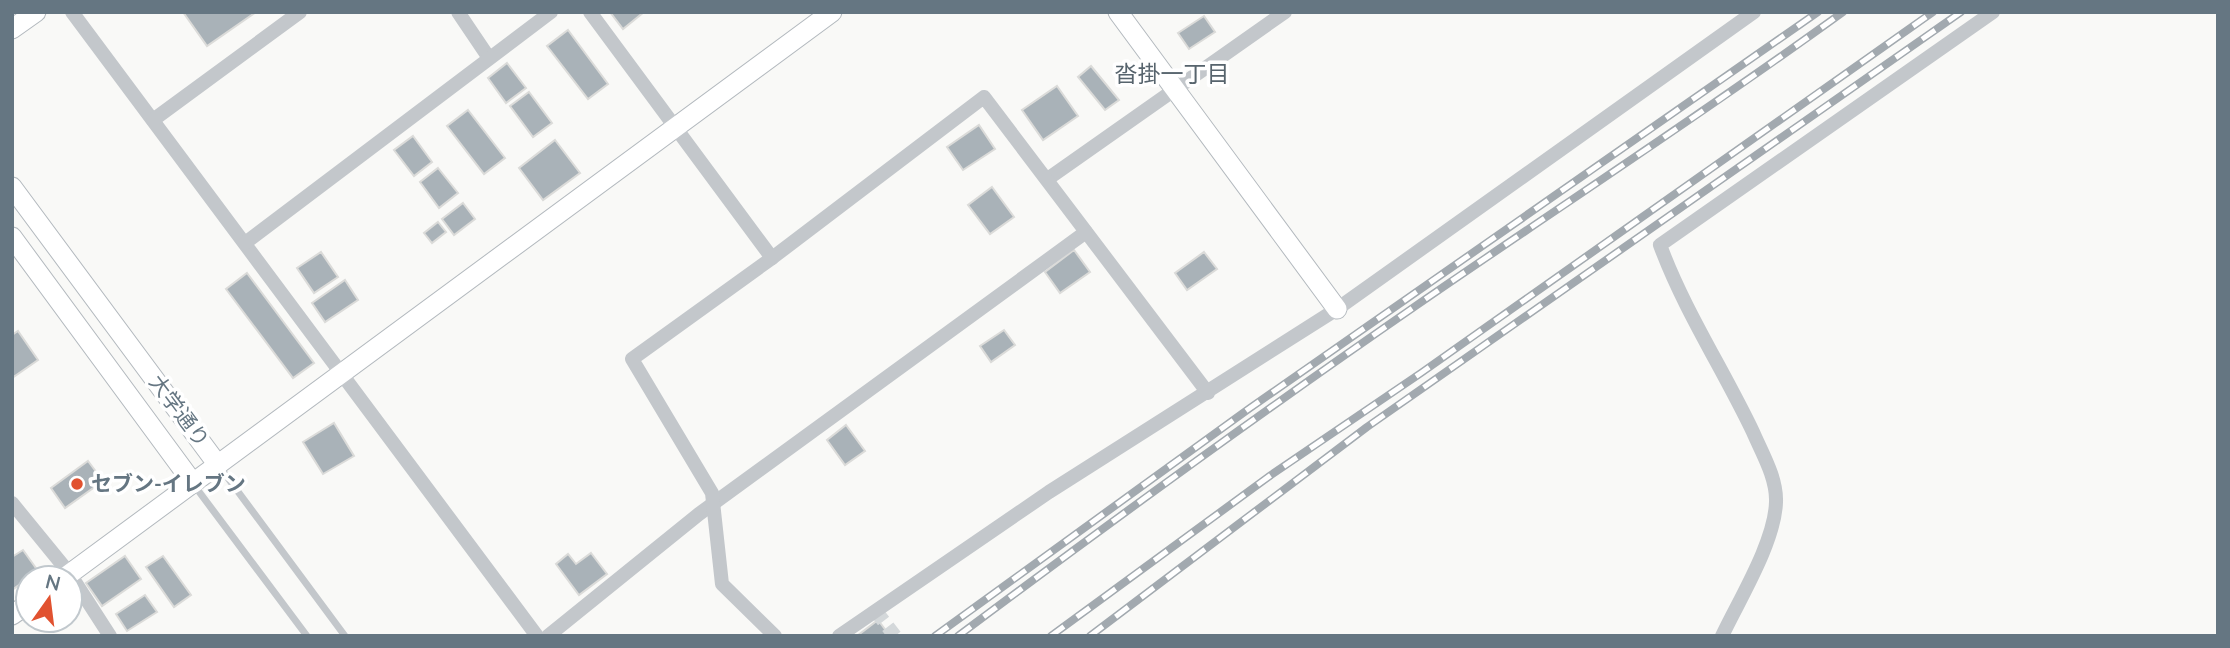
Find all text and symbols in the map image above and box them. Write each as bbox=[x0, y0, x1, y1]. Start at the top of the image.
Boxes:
district label: 沓掛一丁目 bbox=[1115, 59, 1230, 87]
street label: 大学通り bbox=[145, 369, 215, 451]
place label: セブン-イレブン bbox=[91, 470, 246, 495]
marker: セブン-イレブン bbox=[69, 476, 85, 492]
north arrow bbox=[14, 564, 84, 634]
text: N bbox=[43, 569, 63, 595]

